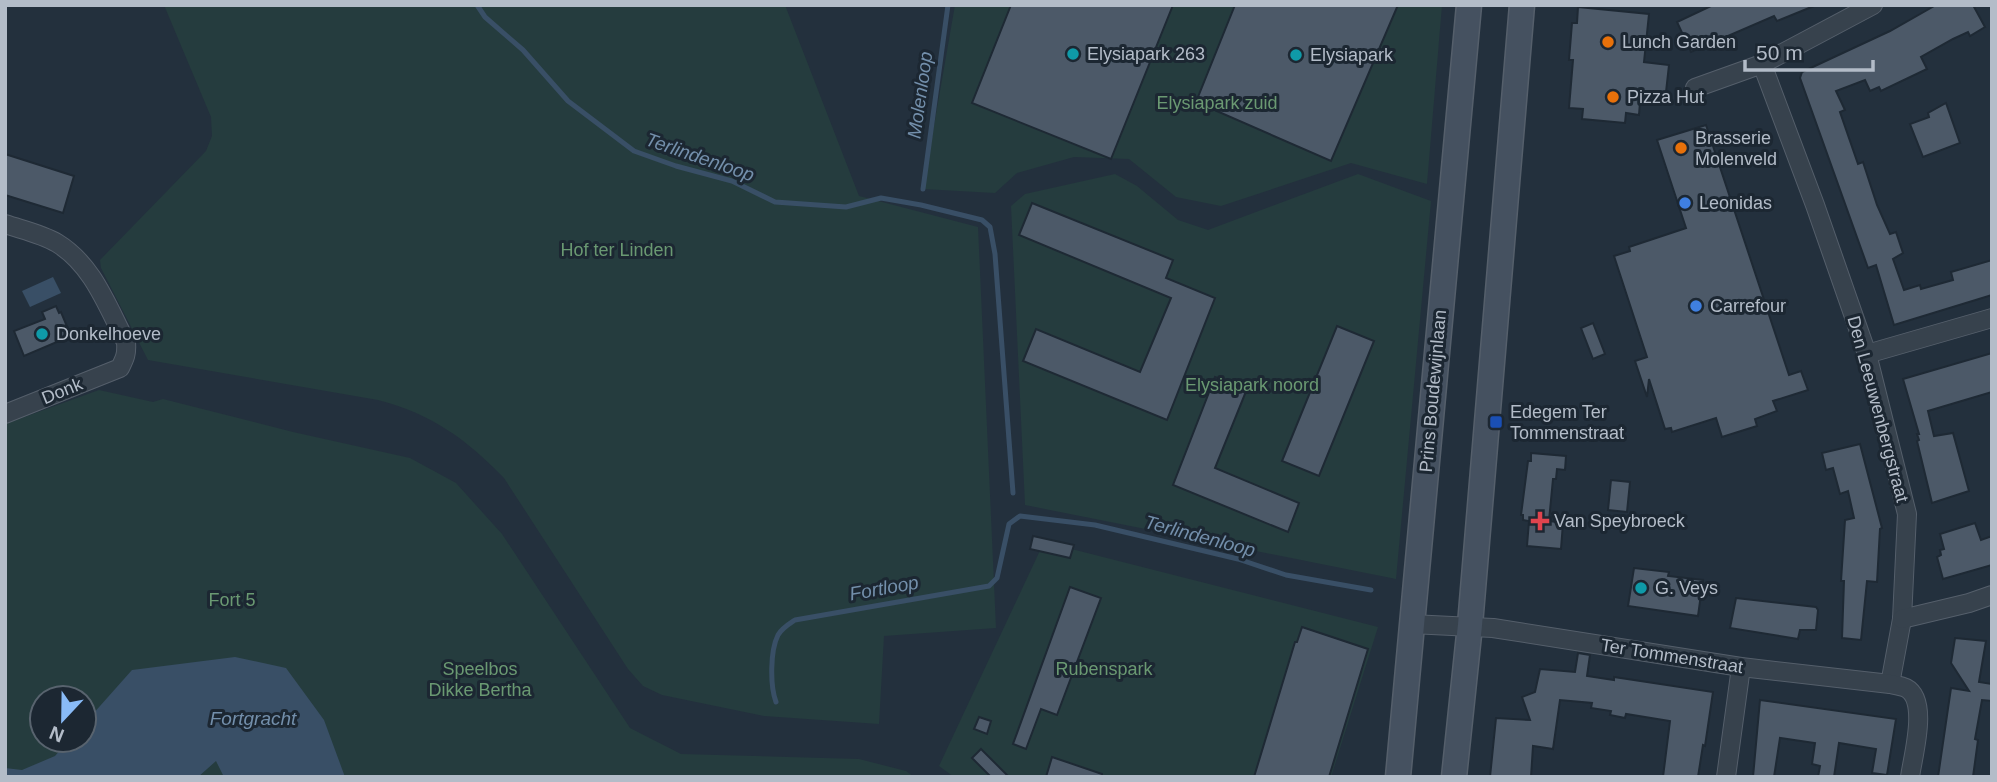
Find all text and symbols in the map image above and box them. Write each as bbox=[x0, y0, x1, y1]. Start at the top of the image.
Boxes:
scale bar bbox=[1745, 28, 1873, 72]
place label: Lunch Garden bbox=[1622, 32, 1736, 52]
marker: Lunch Garden bbox=[1600, 34, 1616, 50]
text: 50 m bbox=[1756, 41, 1803, 64]
place label: Elysiapark 263 bbox=[1087, 44, 1205, 64]
place label: Elysiapark bbox=[1310, 45, 1394, 65]
marker: Elysiapark 263 bbox=[1065, 46, 1081, 62]
marker: Elysiapark bbox=[1288, 47, 1304, 63]
water label: Molenloop bbox=[904, 50, 936, 140]
place label: Pizza Hut bbox=[1627, 87, 1704, 107]
marker: Pizza Hut bbox=[1605, 89, 1621, 105]
park label: Elysiapark zuid bbox=[1156, 93, 1278, 113]
place label: Brasserie Molenveld bbox=[1695, 128, 1777, 169]
water label: Terlindenloop bbox=[643, 129, 757, 185]
marker: Brasserie Molenveld bbox=[1673, 140, 1689, 156]
place label: Leonidas bbox=[1699, 193, 1772, 213]
marker: Leonidas bbox=[1677, 195, 1693, 211]
park label: Hof ter Linden bbox=[560, 240, 674, 260]
place label: Carrefour bbox=[1710, 296, 1786, 316]
marker: Carrefour bbox=[1688, 298, 1704, 314]
street label: Prins Boudewijnlaan bbox=[1416, 309, 1450, 473]
street label: Den Leeuwenbergstraat bbox=[1843, 314, 1913, 504]
place label: Donkelhoeve bbox=[56, 324, 161, 344]
marker: Donkelhoeve bbox=[34, 326, 50, 342]
street label: Donk bbox=[39, 373, 86, 408]
park label: Elysiapark noord bbox=[1185, 375, 1319, 395]
place label: Edegem Ter Tommenstraat bbox=[1510, 402, 1624, 443]
marker: Edegem Ter Tommenstraat bbox=[1488, 414, 1504, 430]
water label: Terlindenloop bbox=[1143, 511, 1257, 561]
place label: Van Speybroeck bbox=[1554, 511, 1686, 531]
marker: Van Speybroeck bbox=[1532, 513, 1548, 529]
water label: Fortloop bbox=[848, 572, 920, 604]
place label: G. Veys bbox=[1655, 578, 1718, 598]
marker: G. Veys bbox=[1633, 580, 1649, 596]
park label: Fort 5 bbox=[208, 590, 256, 610]
street label: Ter Tommenstraat bbox=[1599, 635, 1745, 677]
park label: Speelbos Dikke Bertha bbox=[428, 659, 533, 700]
park label: Rubenspark bbox=[1055, 659, 1154, 679]
north arrow bbox=[28, 684, 98, 754]
water label: Fortgracht bbox=[210, 708, 297, 729]
text: N bbox=[47, 722, 67, 747]

